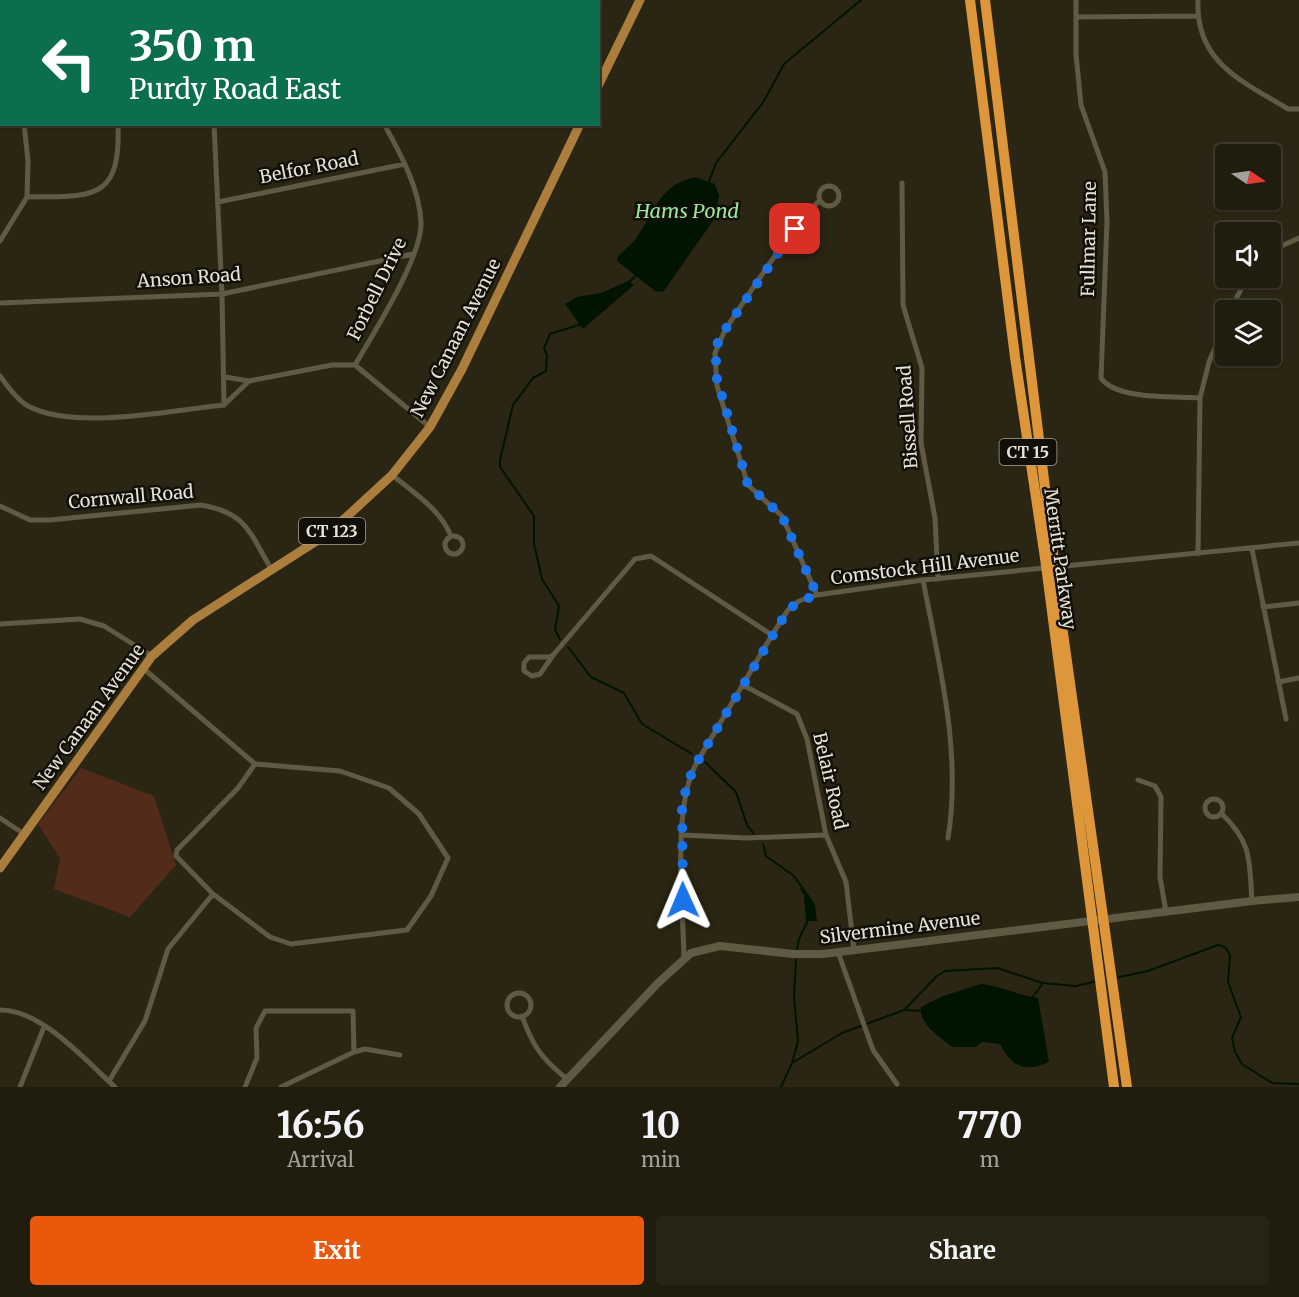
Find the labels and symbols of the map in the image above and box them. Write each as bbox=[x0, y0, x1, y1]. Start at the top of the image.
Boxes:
north arrow bbox=[1215, 144, 1281, 210]
street label: Belfor Road bbox=[257, 147, 361, 188]
street label: Fullmar Lane bbox=[1076, 181, 1101, 297]
water label: Hams Pond bbox=[634, 198, 739, 223]
pin bbox=[769, 203, 820, 254]
street label: Forbell Drive bbox=[342, 234, 411, 344]
street label: New Canaan Avenue bbox=[406, 255, 506, 421]
street label: Anson Road bbox=[135, 262, 242, 293]
street label: Bissell Road bbox=[892, 364, 923, 470]
road number: CT 15 bbox=[1000, 439, 1056, 465]
street label: Cornwall Road bbox=[67, 480, 195, 513]
street label: Merritt Parkway bbox=[1039, 487, 1082, 632]
road number: CT 123 bbox=[299, 518, 365, 544]
street label: Comstock Hill Avenue bbox=[829, 544, 1020, 589]
street label: New Canaan Avenue bbox=[28, 639, 149, 794]
street label: Belair Road bbox=[808, 730, 853, 832]
position arrow bbox=[651, 868, 715, 932]
street label: Silvermine Avenue bbox=[818, 906, 982, 949]

